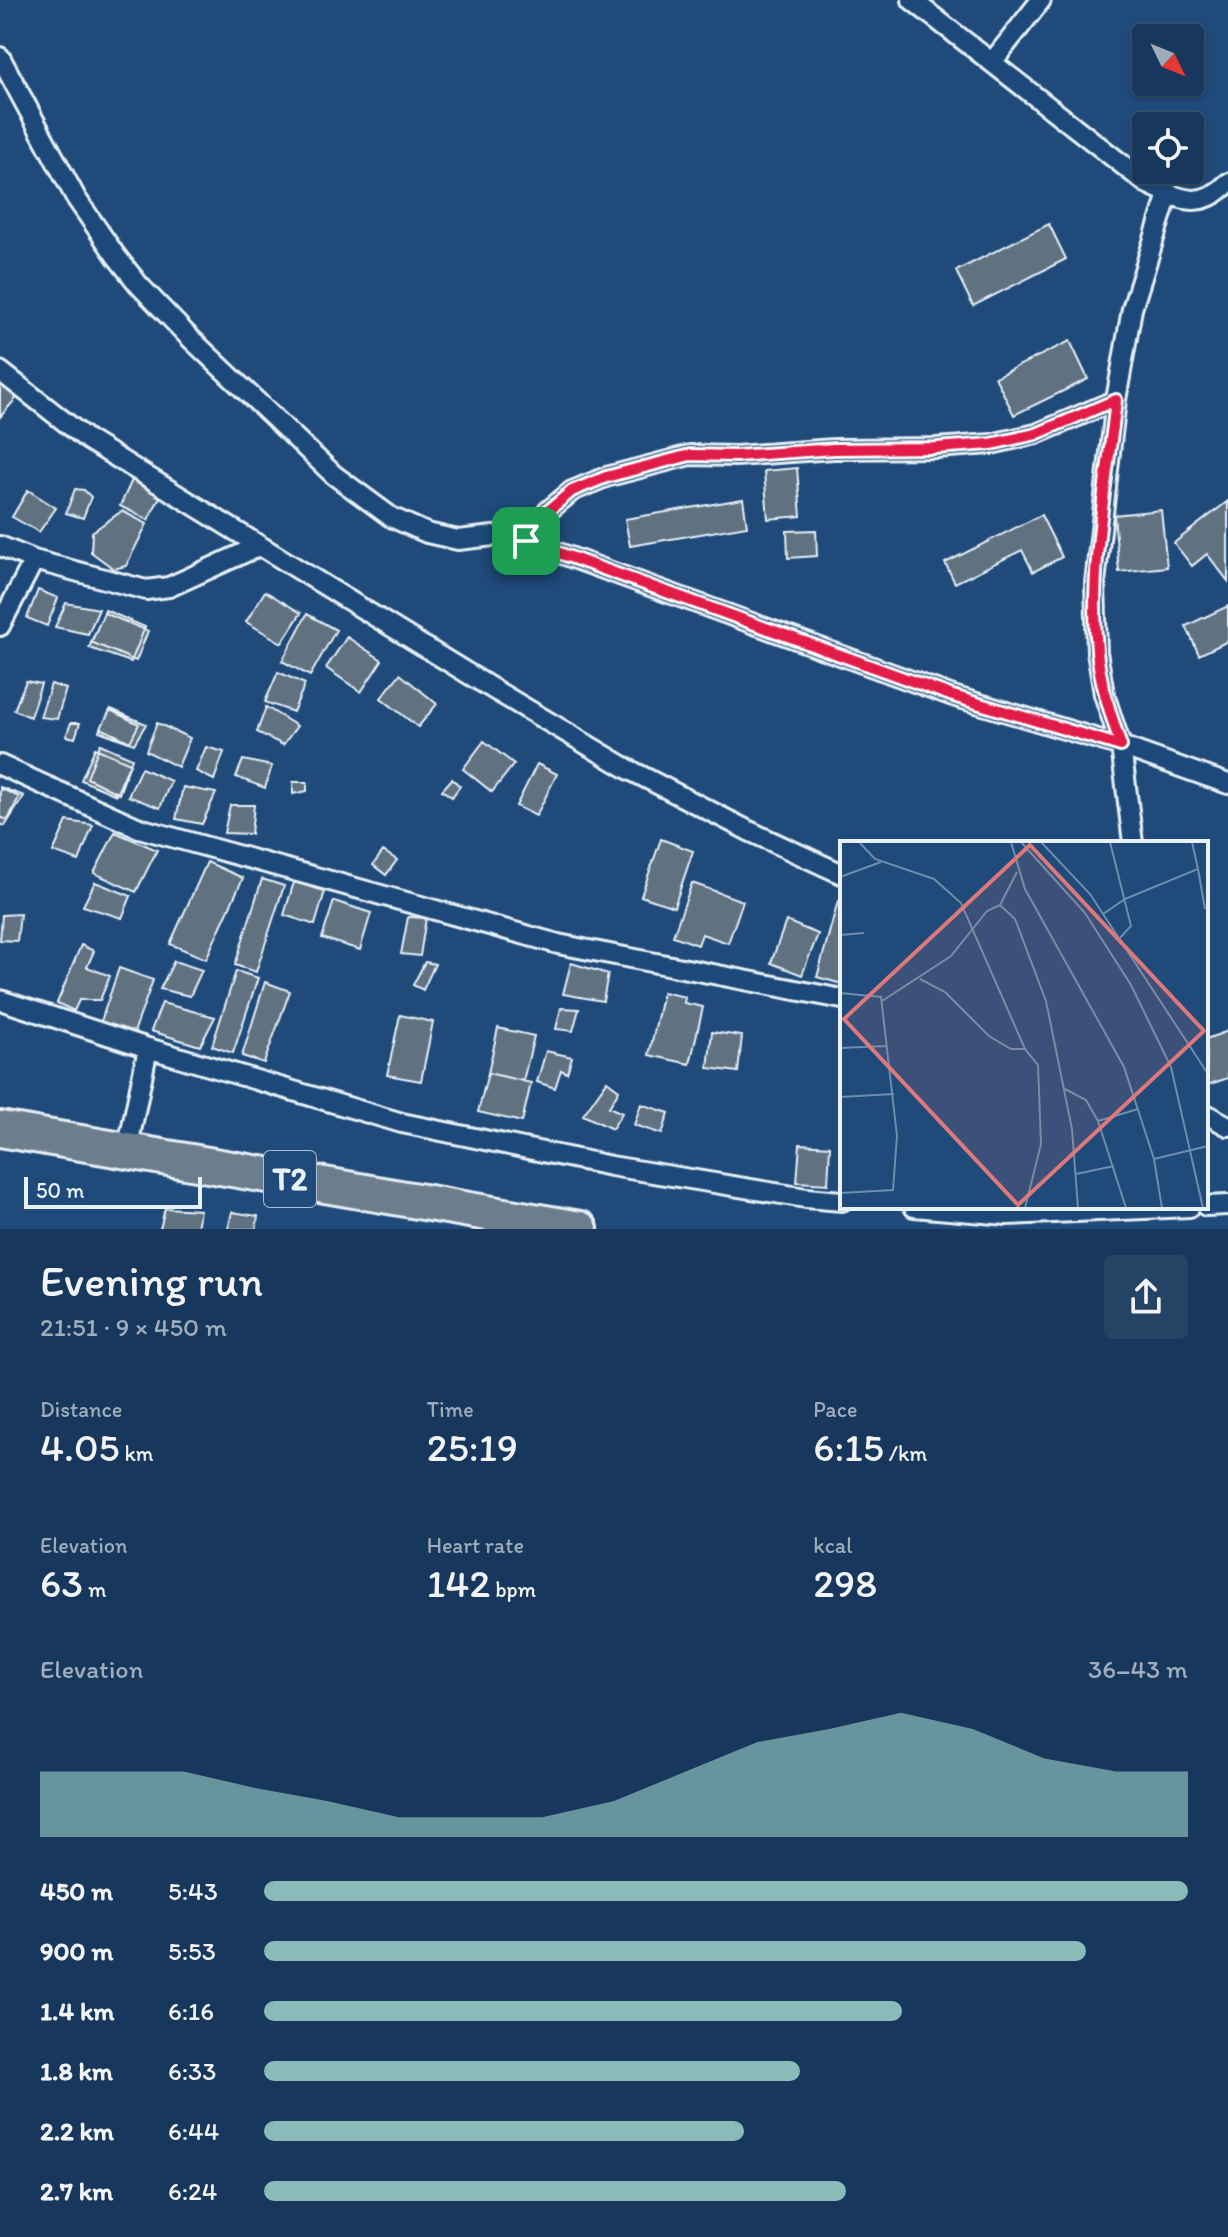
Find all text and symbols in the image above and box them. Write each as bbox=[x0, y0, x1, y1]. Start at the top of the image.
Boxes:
north arrow bbox=[1132, 24, 1204, 96]
map controls bbox=[1132, 24, 1204, 184]
button: locate bbox=[1132, 112, 1204, 184]
pin bbox=[492, 507, 560, 575]
icon: arrive bbox=[504, 519, 548, 563]
inset map bbox=[840, 841, 1208, 1209]
road number: T2 bbox=[264, 1151, 316, 1207]
scale bar bbox=[24, 1173, 202, 1209]
text: 50 m bbox=[36, 1177, 85, 1204]
text: Evening run bbox=[40, 1254, 263, 1307]
button: share bbox=[1104, 1255, 1188, 1339]
text: 21:51 · 9 × 450 m bbox=[40, 1311, 227, 1343]
text: Distance bbox=[40, 1396, 122, 1423]
text: Time bbox=[427, 1396, 474, 1423]
text: Pace bbox=[813, 1396, 857, 1423]
text: 4.05 bbox=[40, 1423, 120, 1471]
text: 25:19 bbox=[427, 1423, 518, 1471]
text: 6:15 bbox=[813, 1423, 884, 1471]
text: km bbox=[120, 1440, 154, 1467]
text: /km bbox=[884, 1440, 927, 1467]
text: Elevation bbox=[40, 1532, 127, 1559]
text: Heart rate bbox=[427, 1532, 524, 1559]
text: kcal bbox=[813, 1532, 852, 1559]
text: 63 bbox=[40, 1559, 83, 1607]
text: 142 bbox=[427, 1559, 490, 1607]
text: 298 bbox=[813, 1559, 877, 1607]
text: m bbox=[83, 1576, 106, 1603]
text: bpm bbox=[490, 1576, 536, 1603]
text: Elevation bbox=[40, 1653, 143, 1685]
text: 36–43 m bbox=[1088, 1653, 1188, 1685]
text: 450 m bbox=[40, 1875, 113, 1907]
text: 5:43 bbox=[168, 1875, 218, 1907]
text: 900 m bbox=[40, 1935, 113, 1967]
text: 5:53 bbox=[168, 1935, 216, 1967]
text: 1.4 km bbox=[40, 1995, 114, 2027]
text: 6:16 bbox=[168, 1995, 214, 2027]
text: 1.8 km bbox=[40, 2055, 113, 2087]
text: 6:33 bbox=[168, 2055, 216, 2087]
text: 2.2 km bbox=[40, 2115, 114, 2147]
text: 6:44 bbox=[168, 2115, 219, 2147]
text: 2.7 km bbox=[40, 2175, 113, 2207]
text: 6:24 bbox=[168, 2175, 217, 2207]

